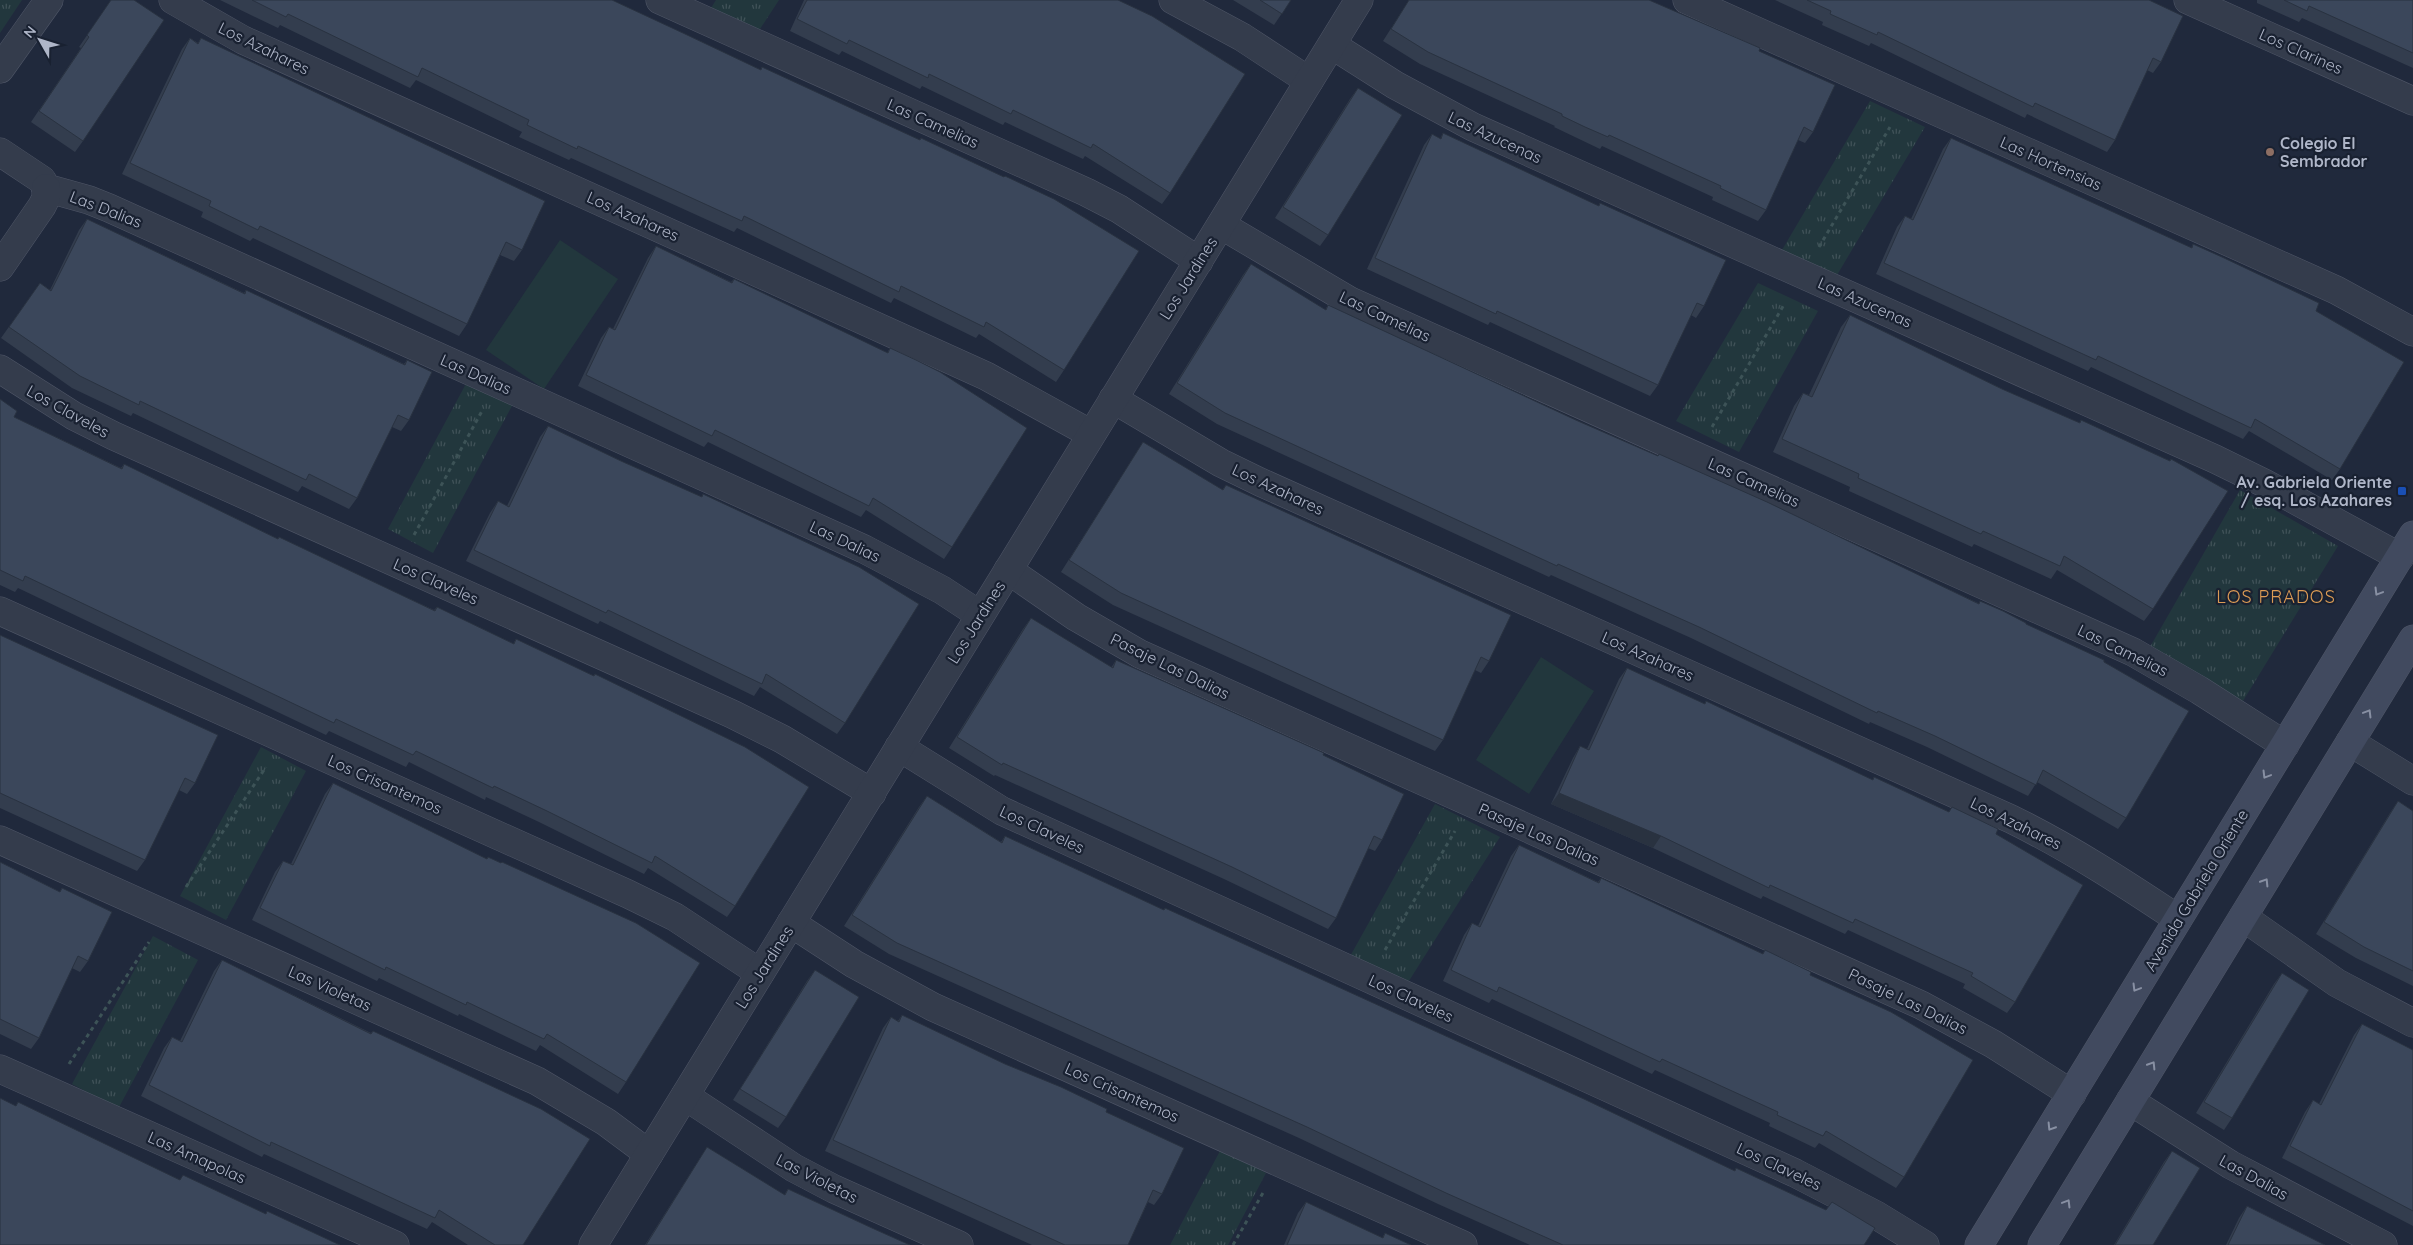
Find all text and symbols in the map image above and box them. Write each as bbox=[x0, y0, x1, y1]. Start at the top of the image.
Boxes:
north arrow bbox=[15, 15, 65, 65]
street label: Los Azahares bbox=[215, 17, 313, 79]
text: N bbox=[20, 22, 40, 41]
street label: Los Clarines bbox=[2256, 24, 2346, 78]
street label: Las Camelias bbox=[884, 94, 982, 152]
street label: Las Azucenas bbox=[1445, 107, 1545, 167]
street label: Las Hortensias bbox=[1997, 132, 2105, 194]
place label: Colegio El Sembrador bbox=[2280, 133, 2368, 171]
marker: Colegio El Sembrador bbox=[2264, 146, 2276, 158]
street label: Las Dalias bbox=[67, 186, 145, 232]
street label: Los Azahares bbox=[584, 187, 682, 245]
street label: Los Jardines bbox=[1155, 233, 1221, 323]
street label: Las Azucenas bbox=[1815, 272, 1915, 332]
street label: Las Camelias bbox=[1336, 286, 1434, 346]
street label: Las Dalias bbox=[437, 349, 515, 399]
street label: Los Claveles bbox=[23, 380, 113, 442]
street label: Las Camelias bbox=[1705, 453, 1803, 511]
street label: Los Azahares bbox=[1229, 459, 1327, 519]
place label: Av. Gabriela Oriente / esq. Los Azahares bbox=[2237, 472, 2392, 510]
marker: Av. Gabriela Oriente / esq. Los Azahares bbox=[2396, 485, 2408, 497]
street label: Las Dalias bbox=[807, 516, 883, 566]
street label: Los Claveles bbox=[390, 553, 482, 609]
street label: Los Jardines bbox=[943, 577, 1009, 667]
district label: LOS PRADOS bbox=[2216, 585, 2336, 608]
one-way arrow bbox=[2375, 586, 2385, 595]
street label: Las Camelias bbox=[2074, 619, 2172, 681]
street label: Los Azahares bbox=[1599, 627, 1697, 685]
street label: Pasaje Las Dalias bbox=[1107, 629, 1233, 703]
one-way arrow bbox=[2361, 710, 2371, 719]
street label: Los Crisantemos bbox=[325, 750, 445, 818]
one-way arrow bbox=[2263, 770, 2273, 779]
street label: Los Azahares bbox=[1967, 792, 2065, 854]
street label: Pasaje Las Dalias bbox=[1476, 798, 1602, 870]
street label: Los Claveles bbox=[996, 801, 1088, 857]
street label: Avenida Gabriela Oriente bbox=[2140, 805, 2252, 975]
one-way arrow bbox=[2258, 878, 2268, 887]
street label: Los Jardines bbox=[731, 922, 797, 1012]
street label: Las Violetas bbox=[285, 961, 375, 1015]
street label: Pasaje Las Dalias bbox=[1845, 964, 1971, 1038]
street label: Los Claveles bbox=[1365, 970, 1457, 1026]
one-way arrow bbox=[2132, 983, 2142, 992]
street label: Los Crisantemos bbox=[1062, 1058, 1182, 1126]
one-way arrow bbox=[2146, 1061, 2155, 1070]
one-way arrow bbox=[2048, 1122, 2058, 1131]
street label: Las Amapolas bbox=[145, 1127, 249, 1187]
street label: Los Claveles bbox=[1733, 1138, 1825, 1194]
street label: Las Violetas bbox=[773, 1149, 861, 1207]
street label: Las Dalias bbox=[2216, 1150, 2292, 1204]
one-way arrow bbox=[2061, 1200, 2071, 1209]

